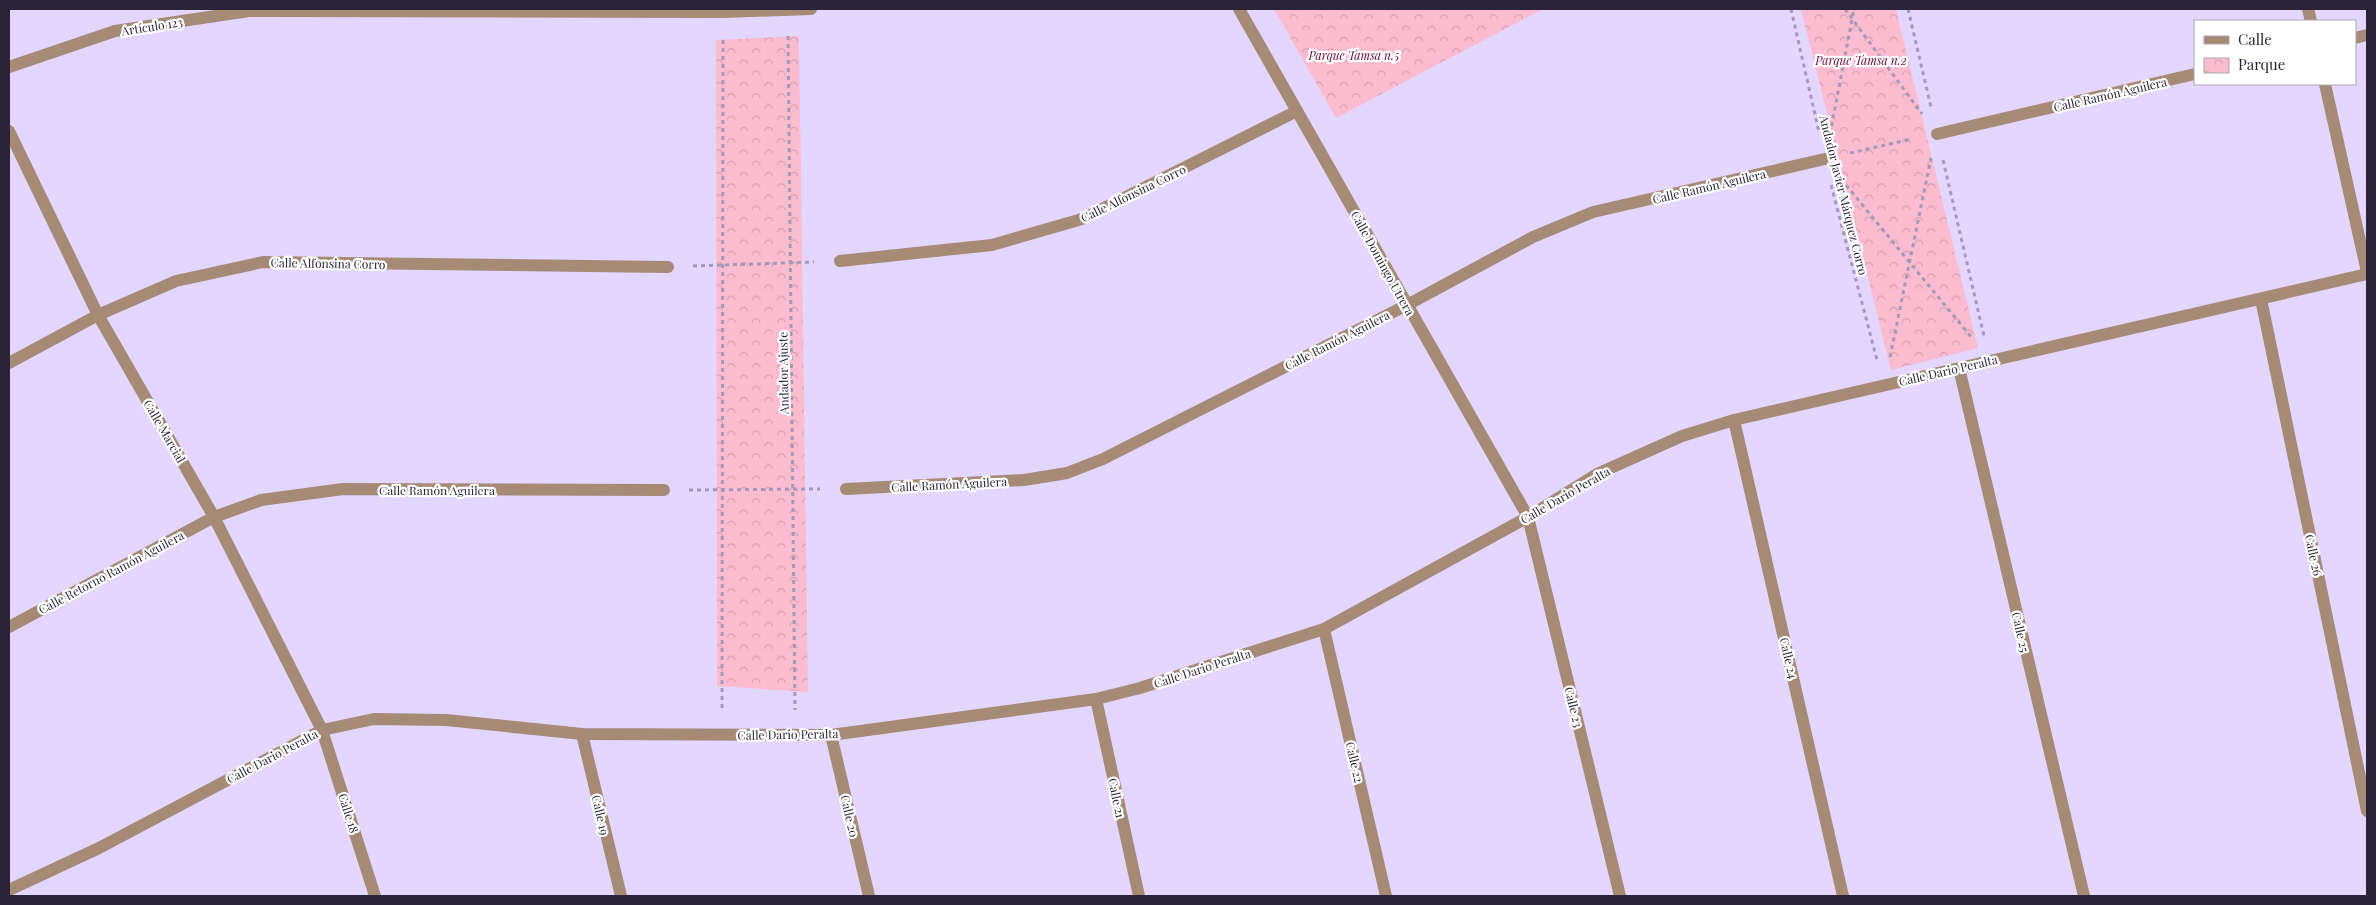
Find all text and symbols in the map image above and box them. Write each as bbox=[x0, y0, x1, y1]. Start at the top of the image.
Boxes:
street label: Artículo 123 bbox=[119, 13, 184, 39]
legend bbox=[2194, 20, 2356, 85]
text: Calle bbox=[2238, 29, 2272, 49]
park label: Parque Tamsa n.5 bbox=[1308, 47, 1400, 63]
park label: Parque Tamsa n.2 bbox=[1814, 52, 1907, 68]
text: Parque bbox=[2238, 54, 2285, 74]
street label: Calle Ramón Aguilera bbox=[2052, 73, 2168, 115]
street label: Andador Javier Márquez Corro bbox=[1816, 112, 1872, 277]
street label: Calle Alfonsina Corro bbox=[1078, 160, 1188, 225]
street label: Calle Ramón Aguilera bbox=[1651, 165, 1767, 207]
street label: Calle Domingo Utrera bbox=[1348, 208, 1418, 318]
street label: Calle Alfonsina Corro bbox=[270, 254, 386, 272]
street label: Calle Ramón Aguilera bbox=[1282, 307, 1392, 373]
street label: Andador Ajuste bbox=[774, 332, 792, 415]
street label: Calle Dario Peralta bbox=[1897, 351, 1999, 389]
street label: Calle Marcial bbox=[141, 397, 190, 466]
street label: Calle Dario Peralta bbox=[1517, 463, 1613, 527]
street label: Calle Ramón Aguilera bbox=[891, 473, 1007, 495]
street label: Calle Ramón Aguilera bbox=[379, 482, 495, 498]
street label: Calle Retorno Ramón Aguilera bbox=[35, 527, 187, 617]
street label: Calle 26 bbox=[2302, 533, 2326, 577]
street label: Calle 25 bbox=[2009, 610, 2033, 654]
street label: Calle 24 bbox=[1777, 636, 1802, 680]
street label: Calle Dario Peralta bbox=[1152, 645, 1253, 691]
street label: Calle 23 bbox=[1561, 685, 1587, 729]
street label: Calle Dario Peralta bbox=[224, 725, 320, 787]
street label: Calle Dario Peralta bbox=[737, 725, 839, 743]
street label: Calle 22 bbox=[1343, 740, 1368, 784]
street label: Calle 21 bbox=[1105, 777, 1129, 820]
street label: Calle 18 bbox=[335, 791, 363, 835]
street label: Calle 19 bbox=[589, 793, 613, 837]
street label: Calle 20 bbox=[837, 793, 863, 839]

